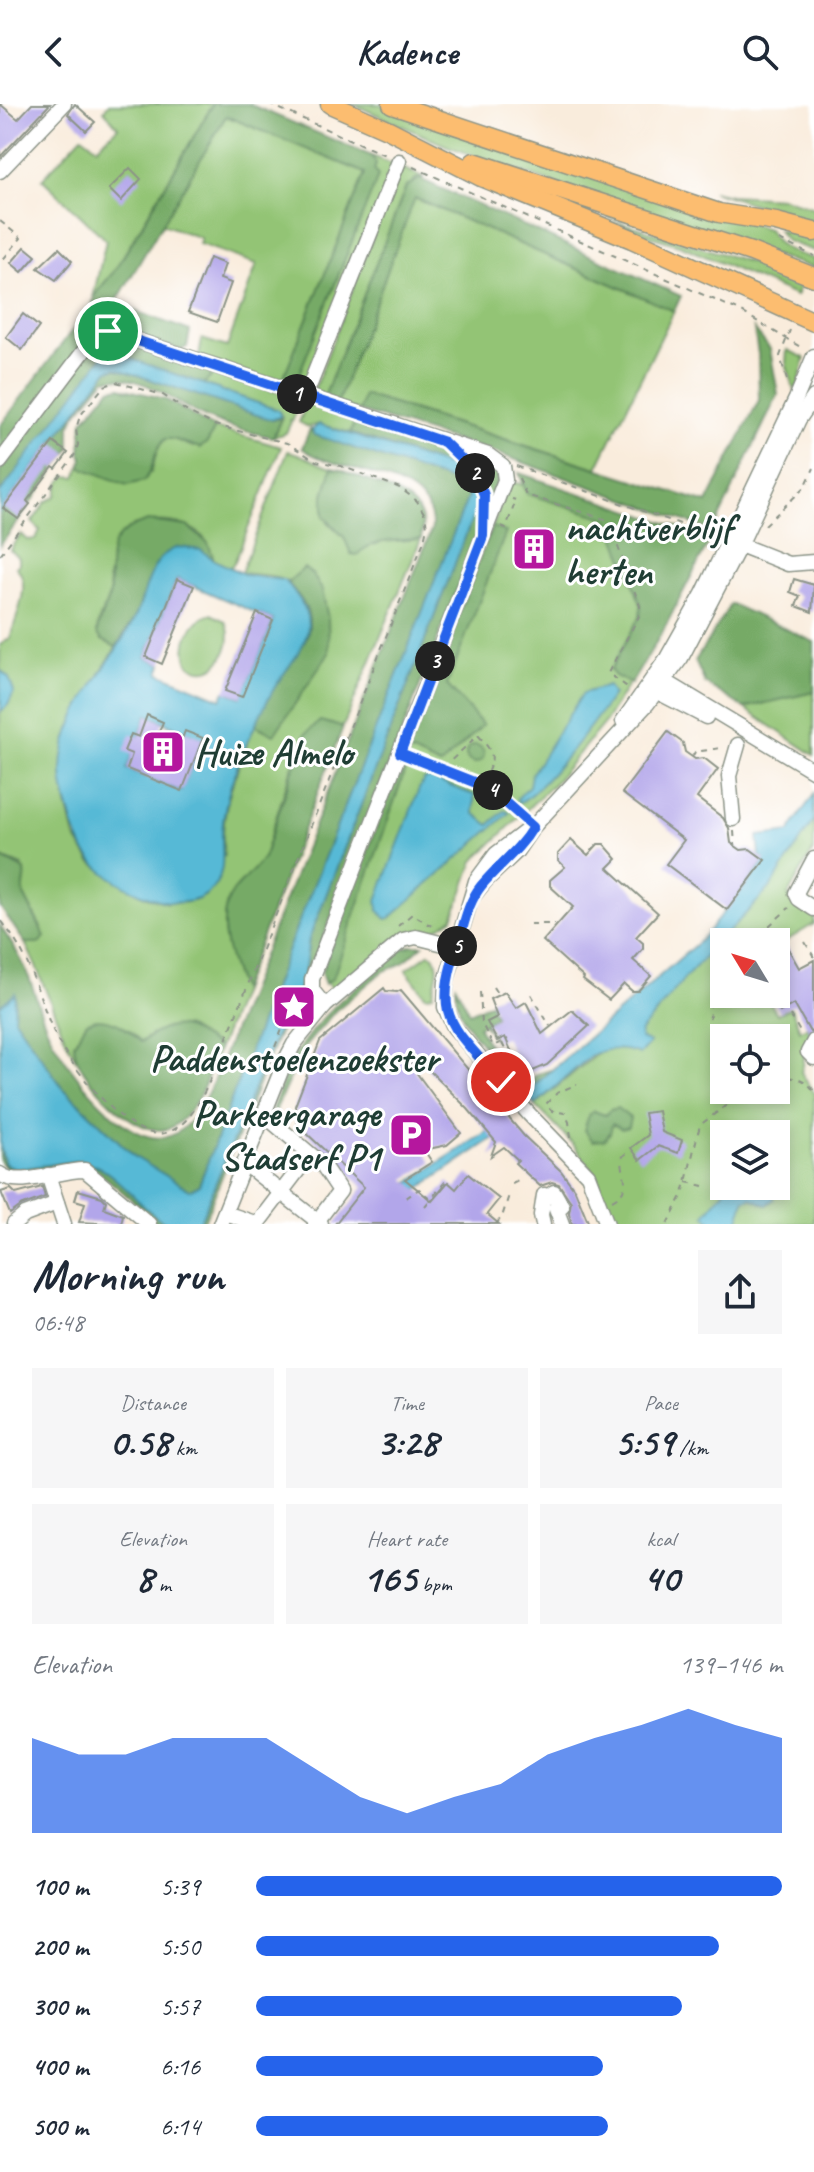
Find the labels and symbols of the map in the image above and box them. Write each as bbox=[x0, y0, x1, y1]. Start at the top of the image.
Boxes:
pin bbox=[74, 297, 142, 365]
pin: 1 bbox=[277, 374, 317, 414]
pin: 2 bbox=[455, 453, 495, 493]
place label: nachtverblijf herten bbox=[565, 504, 741, 595]
building icon: nachtverblijf herten bbox=[510, 525, 558, 573]
pin: 3 bbox=[415, 641, 455, 681]
building icon: Huize Almelo bbox=[139, 728, 187, 776]
place label: Huize Almelo bbox=[194, 729, 356, 776]
pin: 4 bbox=[473, 770, 513, 810]
pin: 5 bbox=[437, 926, 477, 966]
north arrow bbox=[710, 928, 790, 1008]
place icon: Paddenstoelenzoekster bbox=[270, 983, 318, 1031]
place label: Paddenstoelenzoekster bbox=[150, 1035, 442, 1082]
pin bbox=[467, 1048, 535, 1116]
place label: Parkeergarage Stadserf P1 bbox=[193, 1090, 384, 1181]
parking icon: Parkeergarage Stadserf P1 bbox=[387, 1111, 435, 1159]

